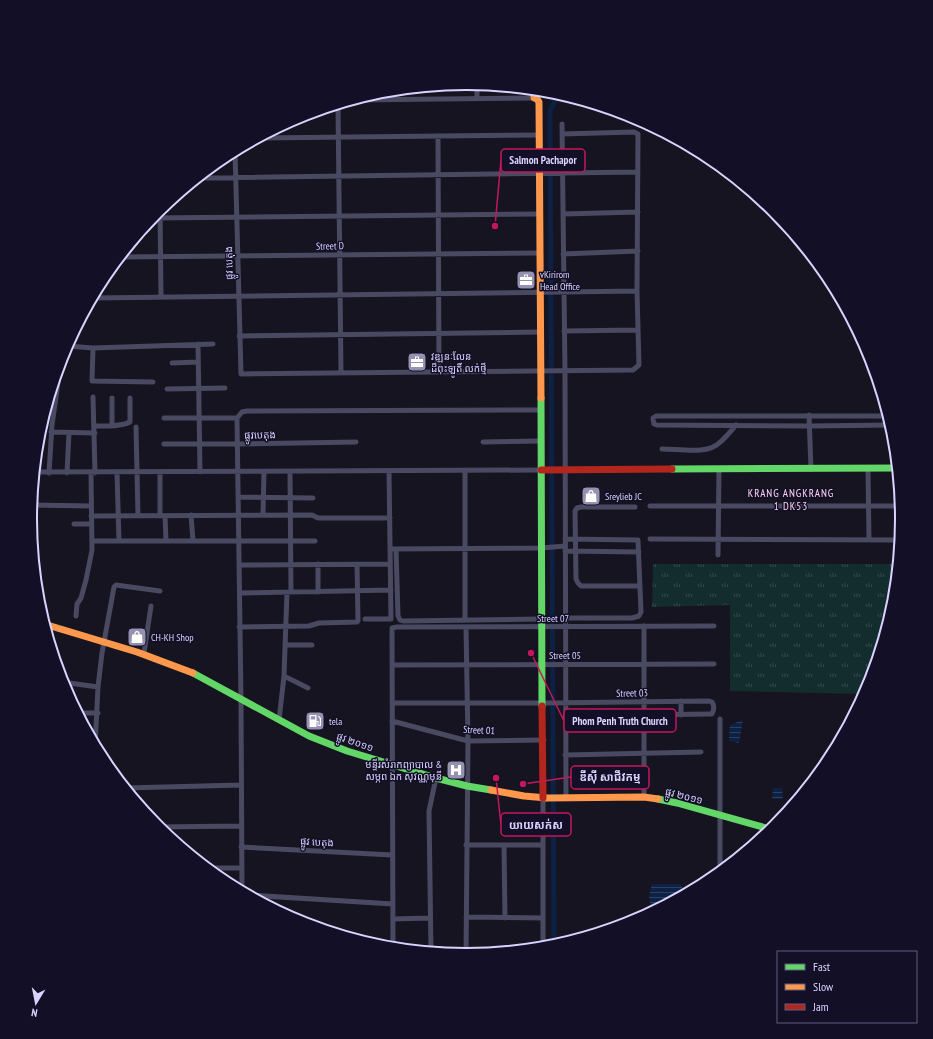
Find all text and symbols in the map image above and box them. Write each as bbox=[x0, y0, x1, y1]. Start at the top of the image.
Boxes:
callout: Salmon Pachapor bbox=[501, 149, 585, 172]
text: Salmon Pachapor bbox=[509, 153, 577, 167]
street label: Street D bbox=[316, 239, 344, 253]
street label: ផ្លូវ បេតុង bbox=[222, 246, 239, 280]
place label: vKirirom Head Office bbox=[540, 268, 580, 293]
office icon: vKirirom Head Office bbox=[515, 269, 537, 291]
place label: វឌ្ឍនៈលែន ដីពុះឡូតិ៍ លក់ថ្មី bbox=[431, 350, 486, 377]
office icon: វឌ្ឍនៈលែន ដីពុះឡូតិ៍ លក់ថ្មី bbox=[406, 351, 428, 373]
street label: ផ្លូវបេតុង bbox=[244, 428, 276, 445]
shop icon: Sreylieb JC bbox=[580, 485, 602, 507]
district label: KRANG ANGKRANG 1 DK53 bbox=[748, 486, 834, 513]
place label: Sreylieb JC bbox=[605, 490, 642, 503]
street label: Street 07 bbox=[537, 612, 569, 625]
shop icon: CH-KH Shop bbox=[126, 626, 148, 648]
place label: CH-KH Shop bbox=[151, 631, 194, 644]
street label: Street 05 bbox=[549, 649, 581, 662]
street label: Street 03 bbox=[616, 686, 648, 700]
callout: Phom Penh Truth Church bbox=[564, 709, 676, 732]
fuel station icon: tela bbox=[304, 710, 326, 732]
text: Phom Penh Truth Church bbox=[572, 714, 668, 728]
place label: tela bbox=[329, 715, 342, 728]
street label: Street 01 bbox=[463, 723, 495, 737]
street label: ផ្លូវ ២០១១ bbox=[334, 730, 375, 757]
place label: មន្ទីរសំរាកព្យាបាល & សម្ភព ឯក សុវណ្ណមុនី bbox=[365, 758, 442, 783]
hospital icon: មន្ទីរសំរាកព្យាបាល & សម្ភព ឯក សុវណ្ណមុនី bbox=[445, 759, 467, 781]
callout: ឌីស៊ី សាជីវកម្ម bbox=[571, 766, 649, 789]
text: ឌីស៊ី សាជីវកម្ម bbox=[579, 769, 641, 784]
street label: ផ្លូវ ២០១១ bbox=[663, 785, 704, 810]
callout: យាយសក់ស bbox=[501, 813, 571, 836]
text: យាយសក់ស bbox=[509, 818, 563, 832]
street label: ផ្លូវ បេតុង bbox=[300, 835, 334, 852]
legend bbox=[777, 951, 917, 1023]
text: Fast bbox=[813, 959, 831, 974]
text: Slow bbox=[813, 979, 834, 994]
north arrow bbox=[16, 983, 56, 1023]
text: Jam bbox=[812, 999, 829, 1014]
text: N bbox=[30, 1005, 38, 1020]

